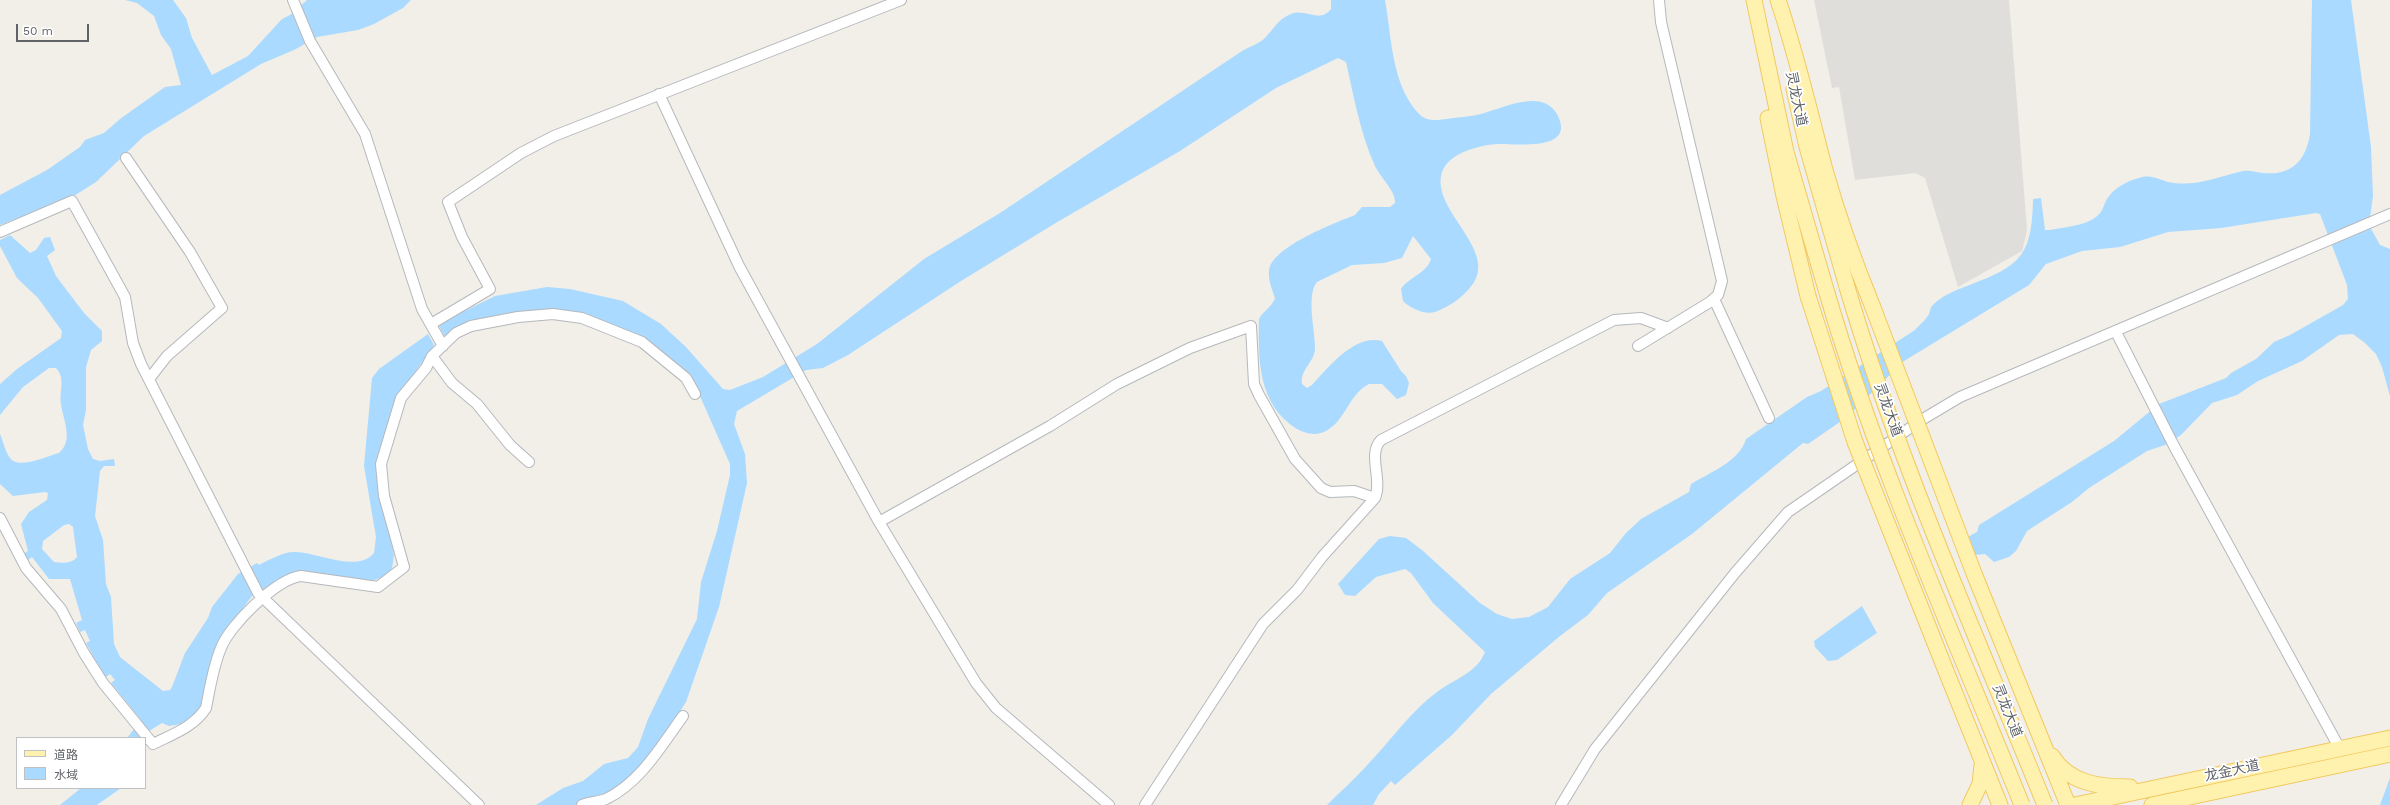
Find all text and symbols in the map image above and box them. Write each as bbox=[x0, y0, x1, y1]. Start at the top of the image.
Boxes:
scale bar bbox=[18, 16, 91, 42]
text: 50 m bbox=[23, 24, 53, 38]
street label: 灵龙大道 bbox=[1782, 70, 1810, 128]
street label: 灵龙大道 bbox=[1871, 381, 1905, 439]
street label: 灵龙大道 bbox=[1989, 682, 2025, 740]
legend bbox=[16, 737, 146, 789]
text: 道路 bbox=[54, 748, 78, 762]
street label: 龙金大道 bbox=[2203, 757, 2261, 785]
text: 水域 bbox=[54, 768, 78, 782]

